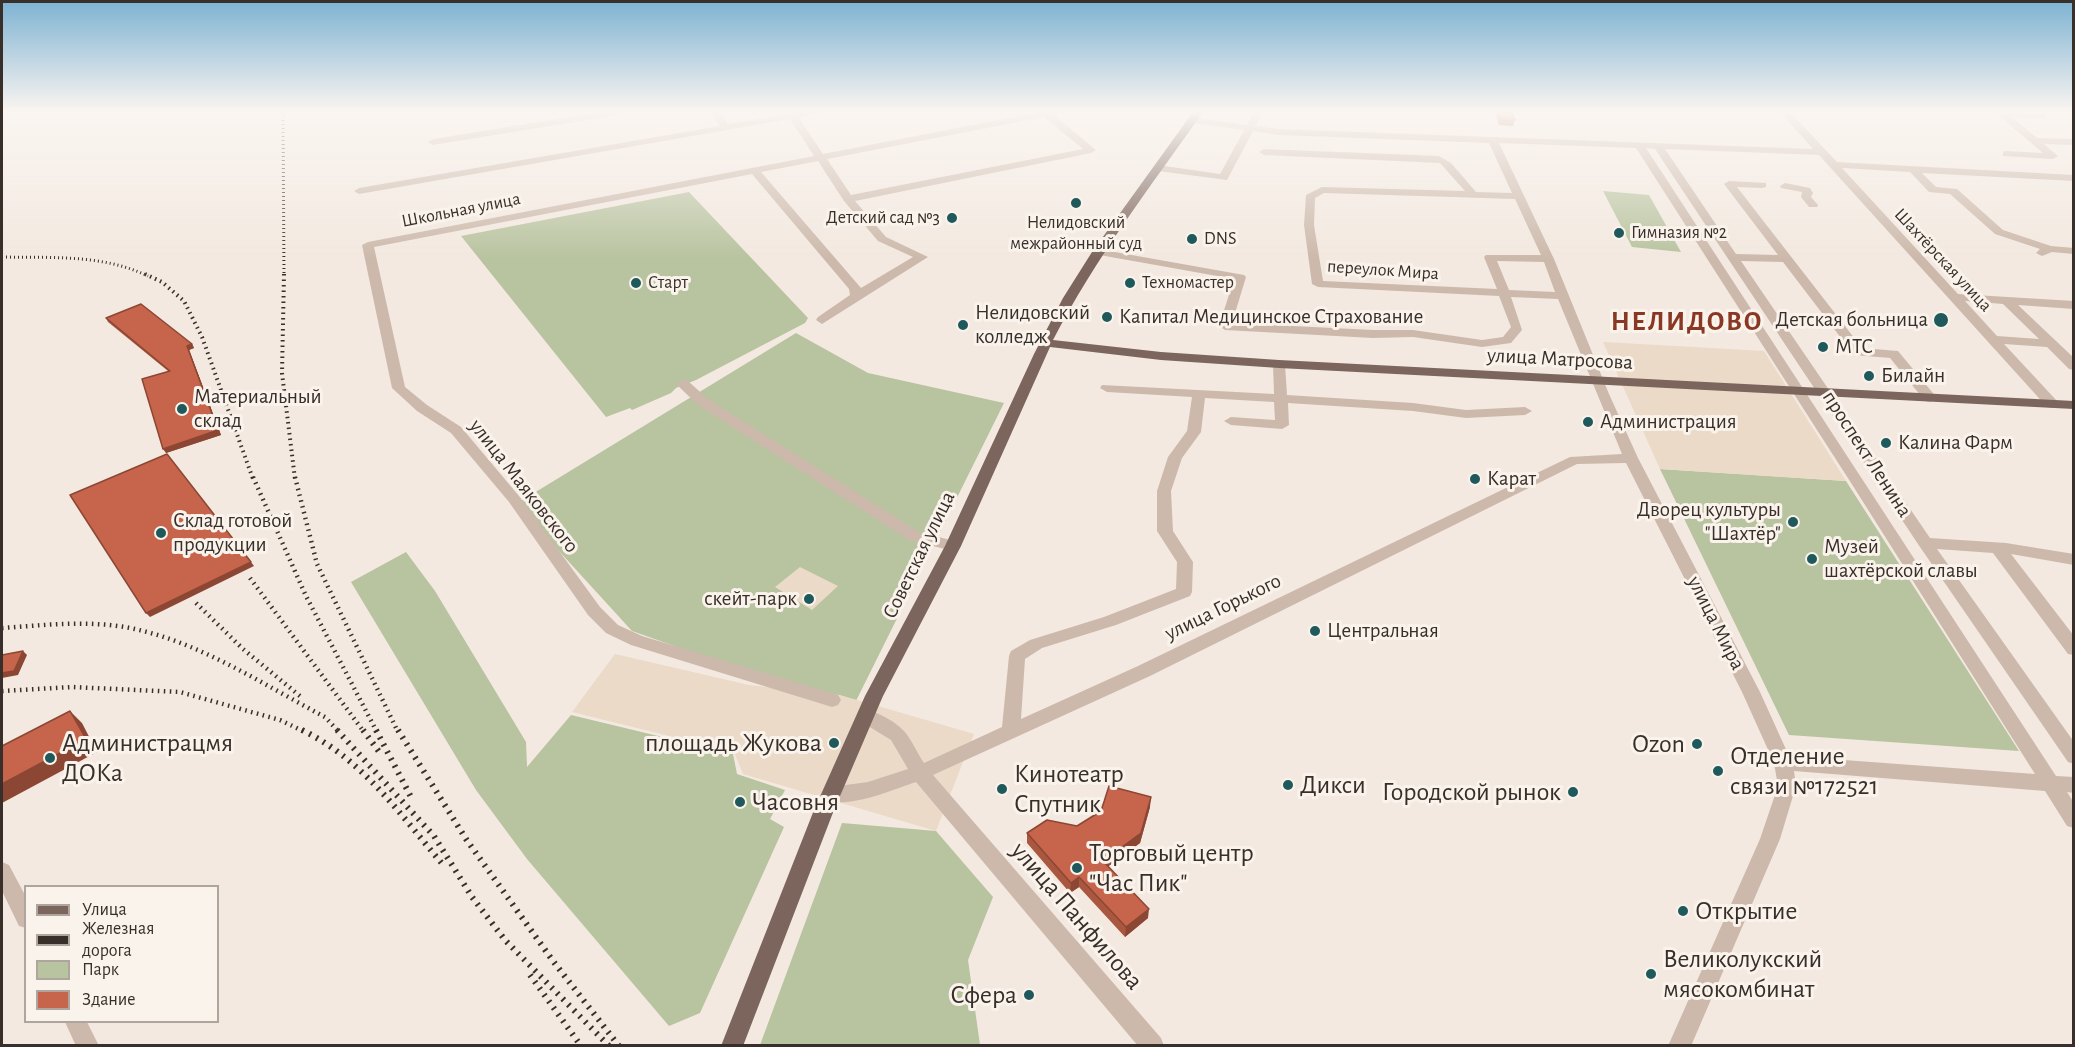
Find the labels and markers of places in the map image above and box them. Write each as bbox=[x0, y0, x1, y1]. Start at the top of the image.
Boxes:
marker: Нелидовский межрайонный суд bbox=[1069, 196, 1083, 210]
place label: Детский сад №3 bbox=[826, 207, 940, 229]
marker: Детский сад №3 bbox=[945, 211, 959, 225]
place label: Нелидовский межрайонный суд bbox=[1010, 212, 1142, 254]
place label: Гимназия №2 bbox=[1631, 222, 1727, 244]
marker: Гимназия №2 bbox=[1612, 226, 1626, 240]
place label: DNS bbox=[1204, 228, 1236, 250]
marker: DNS bbox=[1185, 232, 1199, 246]
place label: Старт bbox=[648, 272, 688, 294]
place label: Техномастер bbox=[1142, 272, 1234, 294]
marker: Старт bbox=[629, 276, 643, 290]
marker: Техномастер bbox=[1123, 276, 1137, 290]
place label: Нелидовский колледж bbox=[975, 300, 1090, 350]
place label: Капитал Медицинское Страхование bbox=[1119, 304, 1423, 330]
place label: Детская больница bbox=[1776, 307, 1928, 333]
marker: Капитал Медицинское Страхование bbox=[1100, 310, 1114, 324]
marker: Детская больница bbox=[1932, 311, 1950, 329]
marker: Нелидовский колледж bbox=[956, 318, 970, 332]
place label: МТС bbox=[1835, 334, 1873, 360]
marker: МТС bbox=[1816, 340, 1830, 354]
place label: Билайн bbox=[1881, 363, 1945, 389]
marker: Билайн bbox=[1862, 369, 1876, 383]
place label: Материальный склад bbox=[194, 384, 322, 434]
marker: Материальный склад bbox=[175, 402, 189, 416]
place label: Администрация bbox=[1600, 409, 1736, 435]
marker: Администрация bbox=[1581, 415, 1595, 429]
place label: Калина Фарм bbox=[1898, 430, 2013, 456]
marker: Калина Фарм bbox=[1879, 436, 1893, 450]
place label: Карат bbox=[1487, 466, 1536, 492]
marker: Карат bbox=[1468, 472, 1482, 486]
place label: Дворец культуры "Шахтёр" bbox=[1637, 497, 1781, 547]
place label: Склад готовой продукции bbox=[173, 508, 292, 558]
marker: Дворец культуры "Шахтёр" bbox=[1786, 515, 1800, 529]
marker: Склад готовой продукции bbox=[154, 526, 168, 540]
place label: Музей шахтёрской славы bbox=[1824, 534, 1978, 584]
marker: Музей шахтёрской славы bbox=[1805, 552, 1819, 566]
place label: скейт-парк bbox=[704, 586, 797, 612]
marker: скейт-парк bbox=[802, 592, 816, 606]
place label: Центральная bbox=[1327, 618, 1439, 644]
marker: Центральная bbox=[1308, 624, 1322, 638]
place label: Администрацмя ДОКа bbox=[62, 727, 233, 788]
place label: площадь Жукова bbox=[645, 727, 822, 759]
place label: Ozon bbox=[1632, 728, 1685, 760]
marker: площадь Жукова bbox=[827, 736, 841, 750]
marker: Ozon bbox=[1690, 737, 1704, 751]
place label: Отделение связи №172521 bbox=[1730, 740, 1878, 802]
marker: Администрацмя ДОКа bbox=[43, 751, 57, 765]
place label: Кинотеатр Спутник bbox=[1014, 758, 1124, 820]
marker: Отделение связи №172521 bbox=[1711, 764, 1725, 778]
place label: Дикси bbox=[1300, 769, 1366, 801]
place label: Городской рынок bbox=[1382, 776, 1561, 808]
marker: Дикси bbox=[1281, 778, 1295, 792]
marker: Кинотеатр Спутник bbox=[995, 782, 1009, 796]
marker: Городской рынок bbox=[1566, 785, 1580, 799]
place label: Часовня bbox=[752, 786, 839, 818]
marker: Часовня bbox=[733, 795, 747, 809]
place label: Торговый центр "Час Пик" bbox=[1089, 837, 1254, 898]
marker: Торговый центр "Час Пик" bbox=[1070, 861, 1084, 875]
place label: Открытие bbox=[1695, 895, 1798, 927]
marker: Открытие bbox=[1676, 904, 1690, 918]
place label: Великолукский мясокомбинат bbox=[1663, 943, 1822, 1005]
marker: Великолукский мясокомбинат bbox=[1644, 967, 1658, 981]
place label: Сфера bbox=[950, 979, 1017, 1011]
marker: Сфера bbox=[1022, 988, 1036, 1002]

